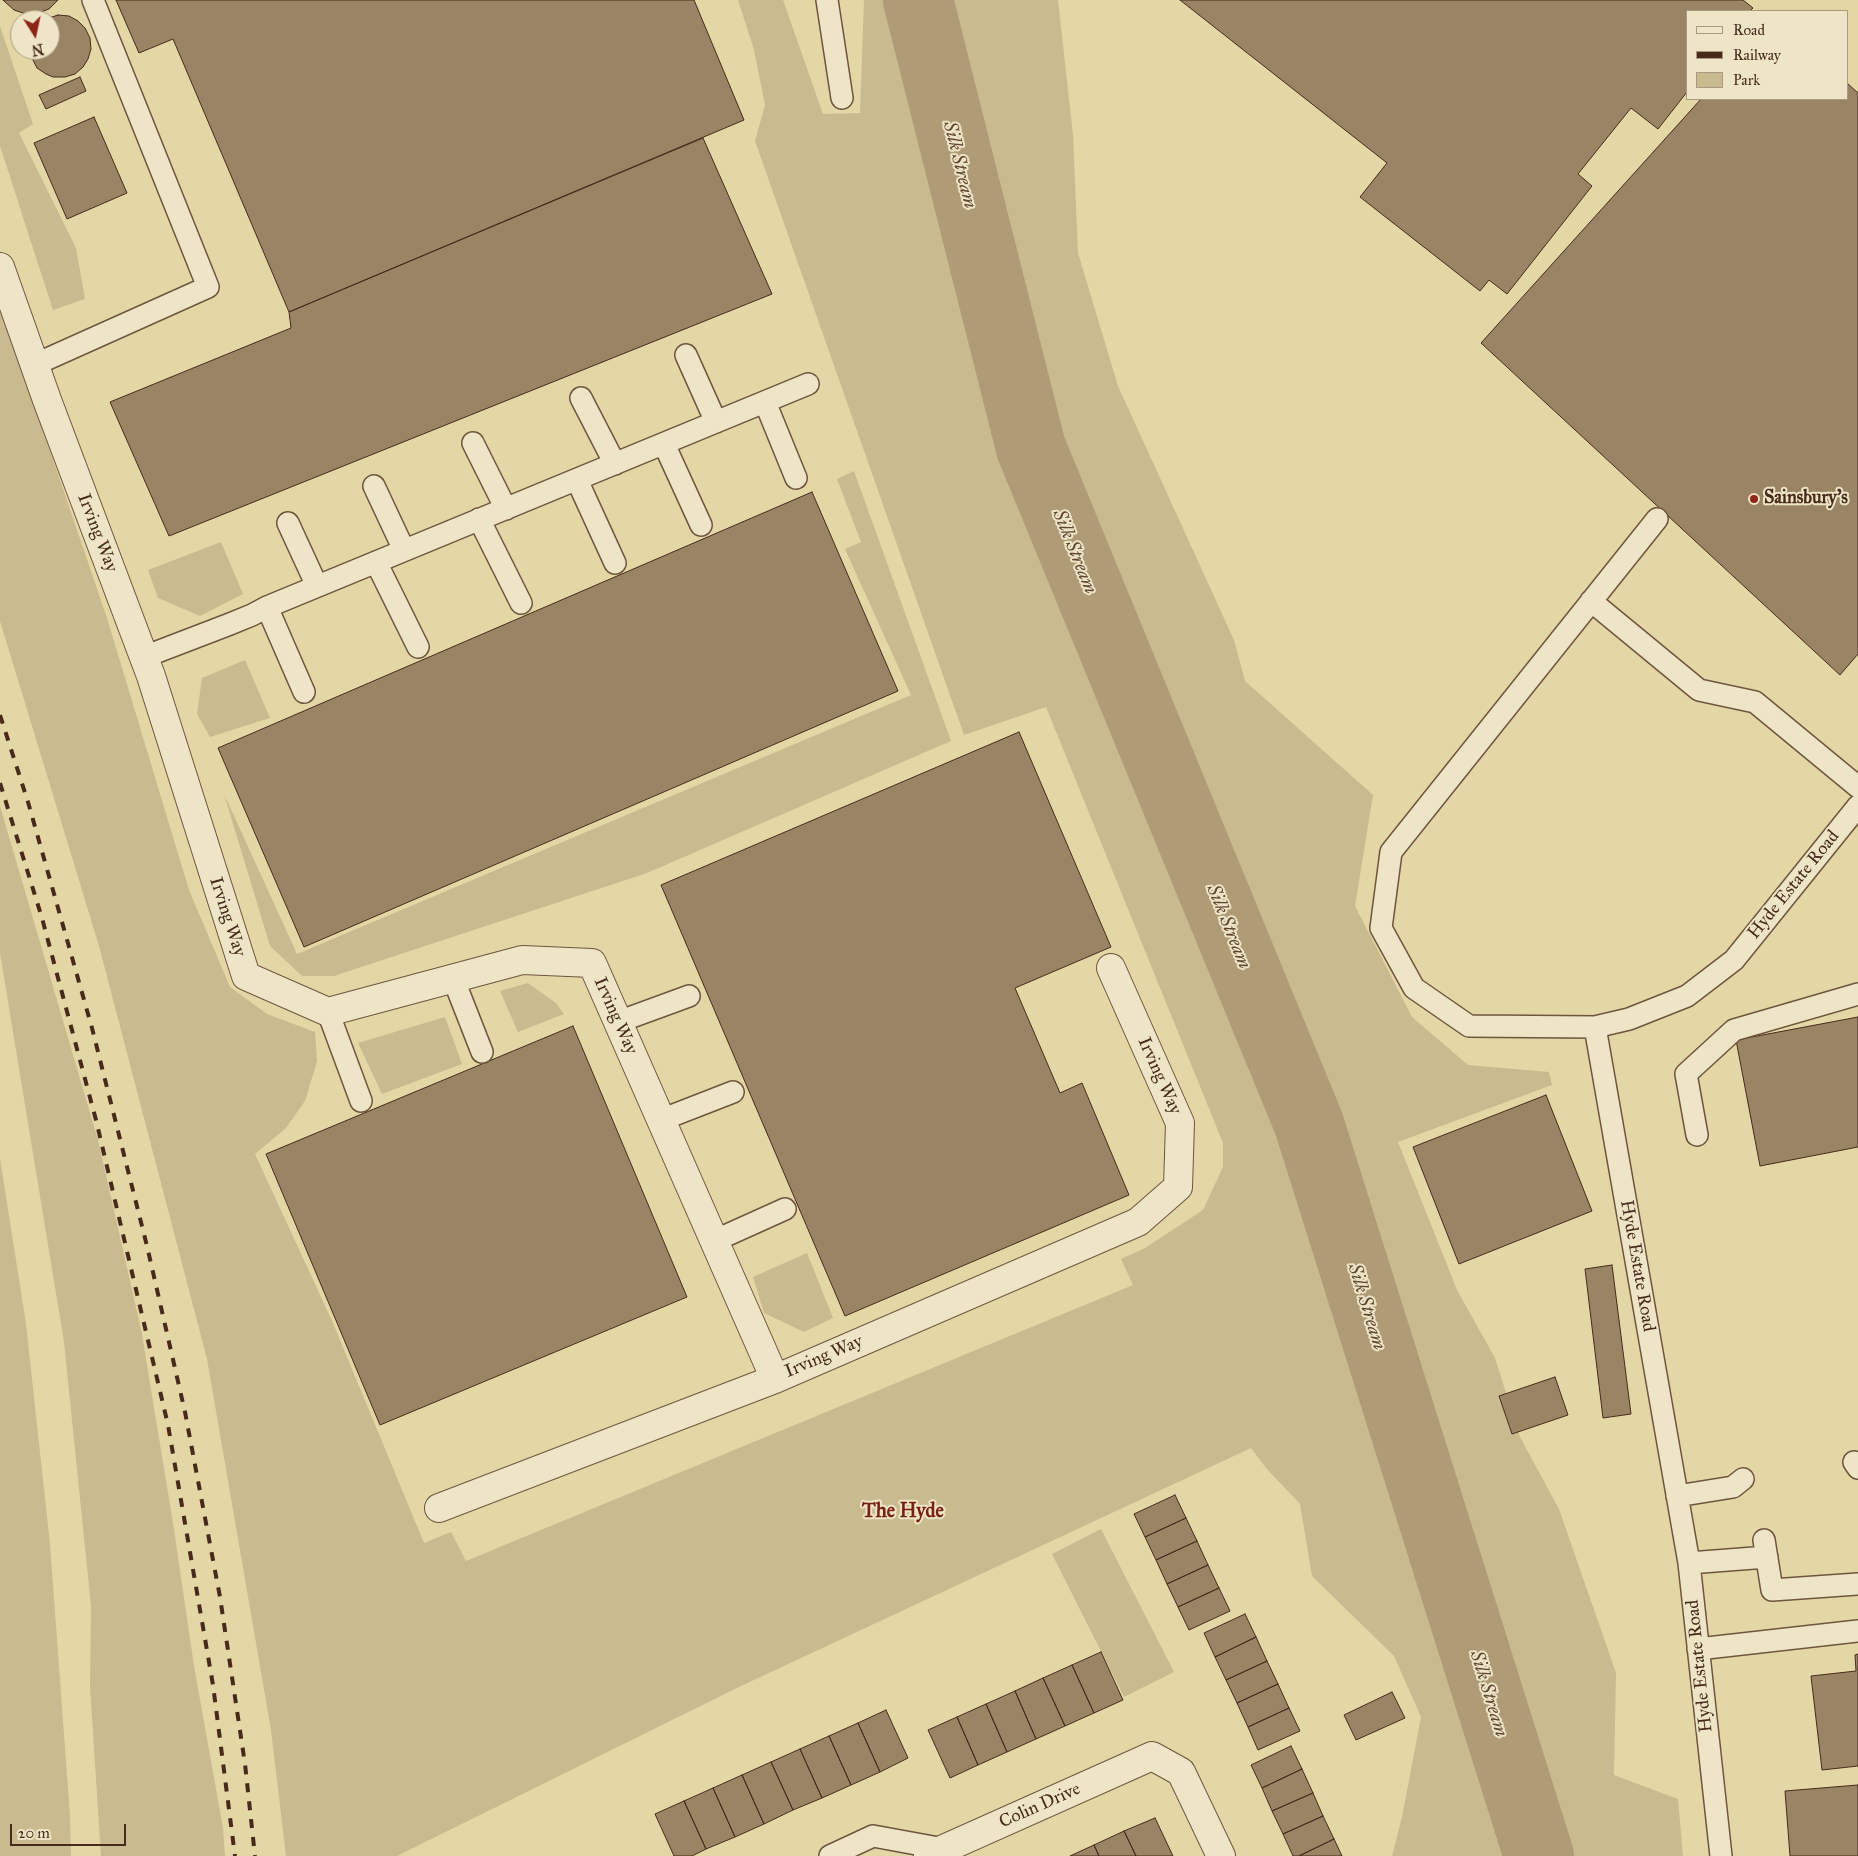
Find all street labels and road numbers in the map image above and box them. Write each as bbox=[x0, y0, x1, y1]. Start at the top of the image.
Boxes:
street label: Irving Way bbox=[72, 491, 122, 575]
street label: Hyde Estate Road bbox=[1744, 826, 1844, 944]
street label: Irving Way bbox=[204, 874, 250, 960]
street label: Irving Way bbox=[588, 974, 642, 1058]
street label: Irving Way bbox=[1132, 1034, 1186, 1118]
street label: Hyde Estate Road bbox=[1615, 1198, 1659, 1334]
street label: Irving Way bbox=[782, 1331, 866, 1383]
street label: Hyde Estate Road bbox=[1682, 1599, 1718, 1733]
street label: Colin Drive bbox=[996, 1779, 1084, 1833]

